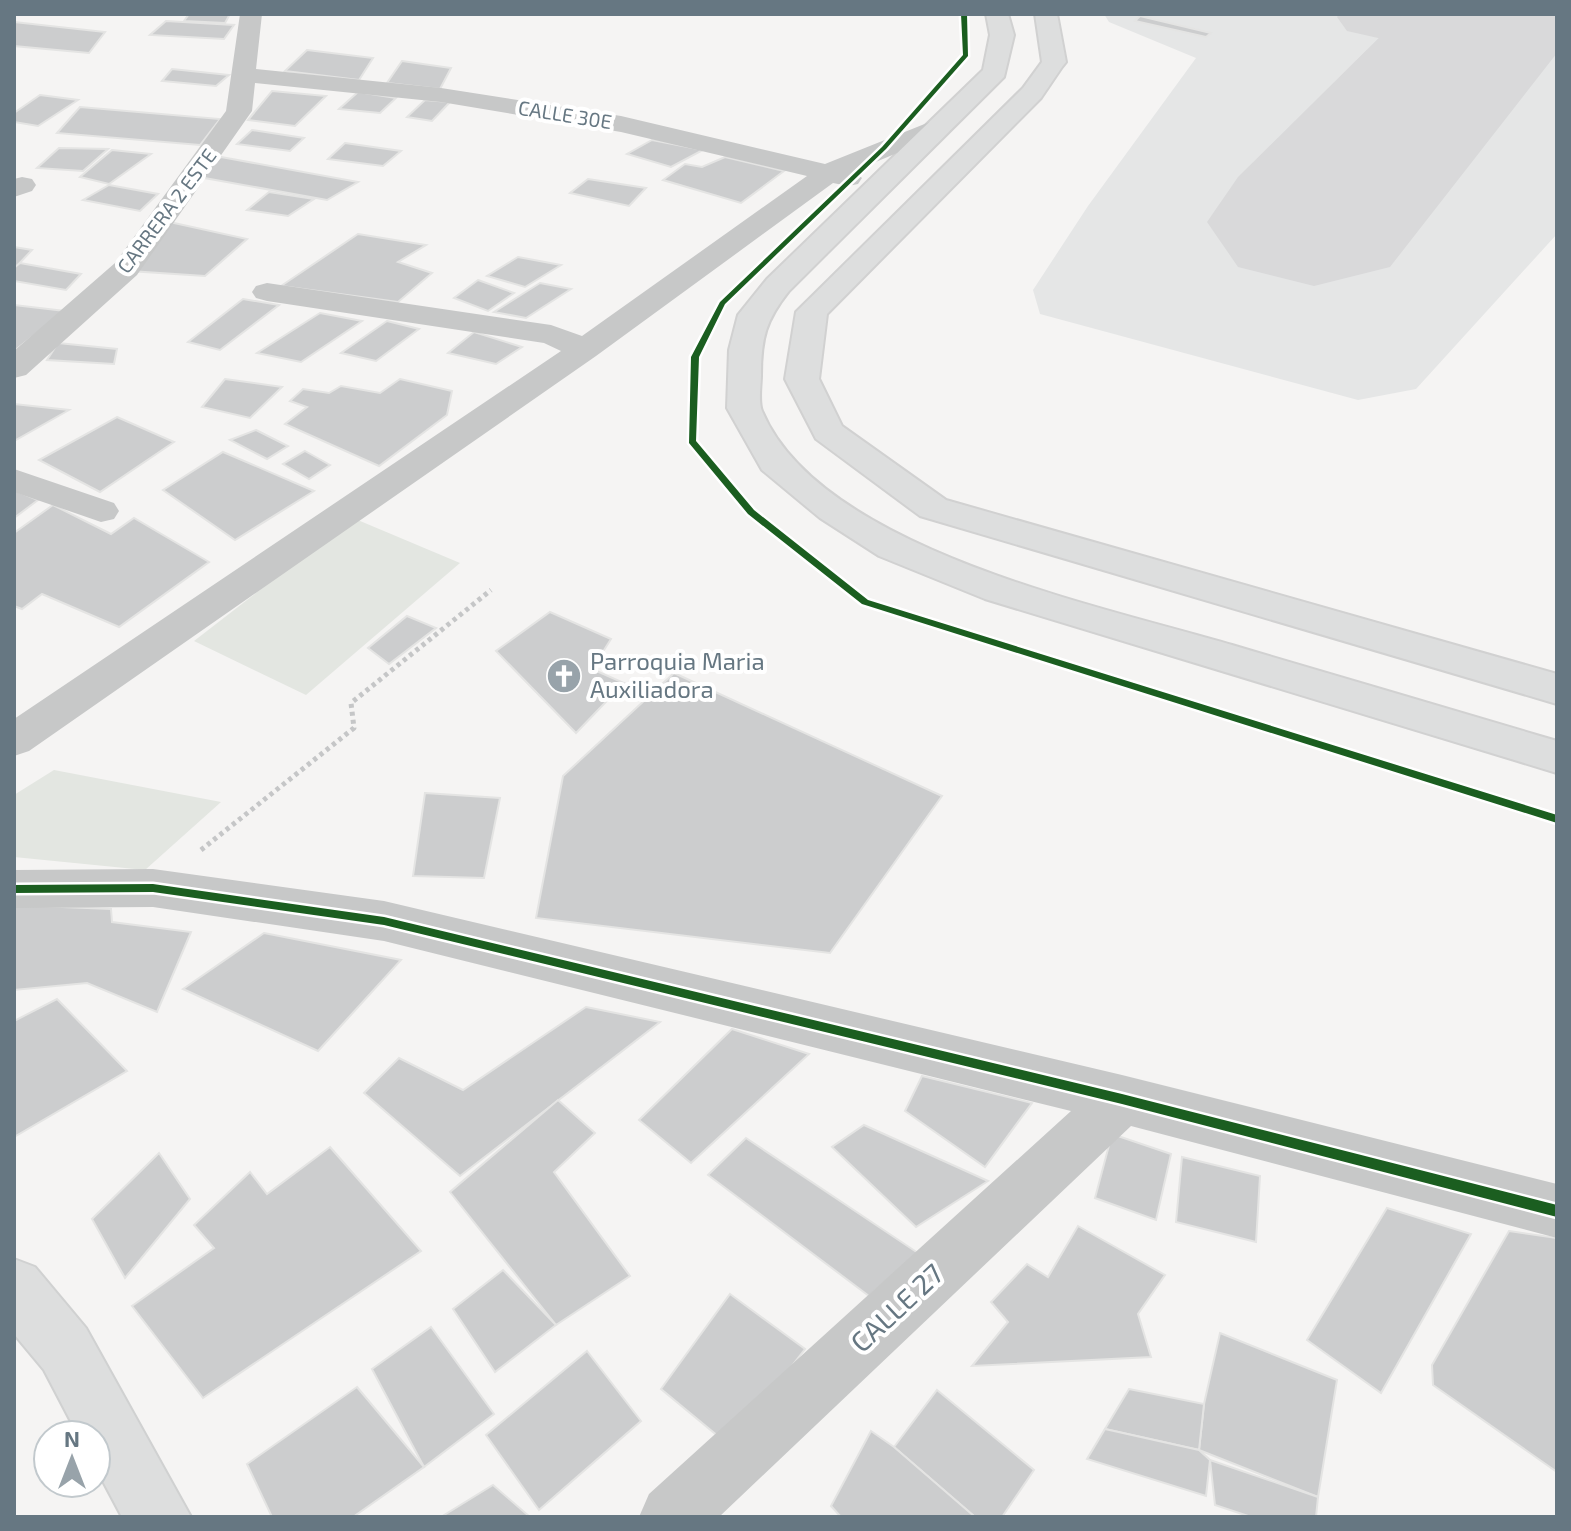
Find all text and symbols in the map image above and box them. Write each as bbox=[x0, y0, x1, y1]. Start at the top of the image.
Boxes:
street label: CALLE 30E bbox=[517, 95, 614, 133]
street label: CARRERA 2 ESTE bbox=[112, 143, 221, 277]
place label: Parroquia Maria Auxiliadora bbox=[590, 646, 765, 703]
church icon: Parroquia Maria Auxiliadora bbox=[545, 657, 583, 695]
street label: CALLE 27 bbox=[843, 1256, 950, 1359]
north arrow bbox=[32, 1419, 112, 1499]
text: N bbox=[64, 1425, 80, 1451]

